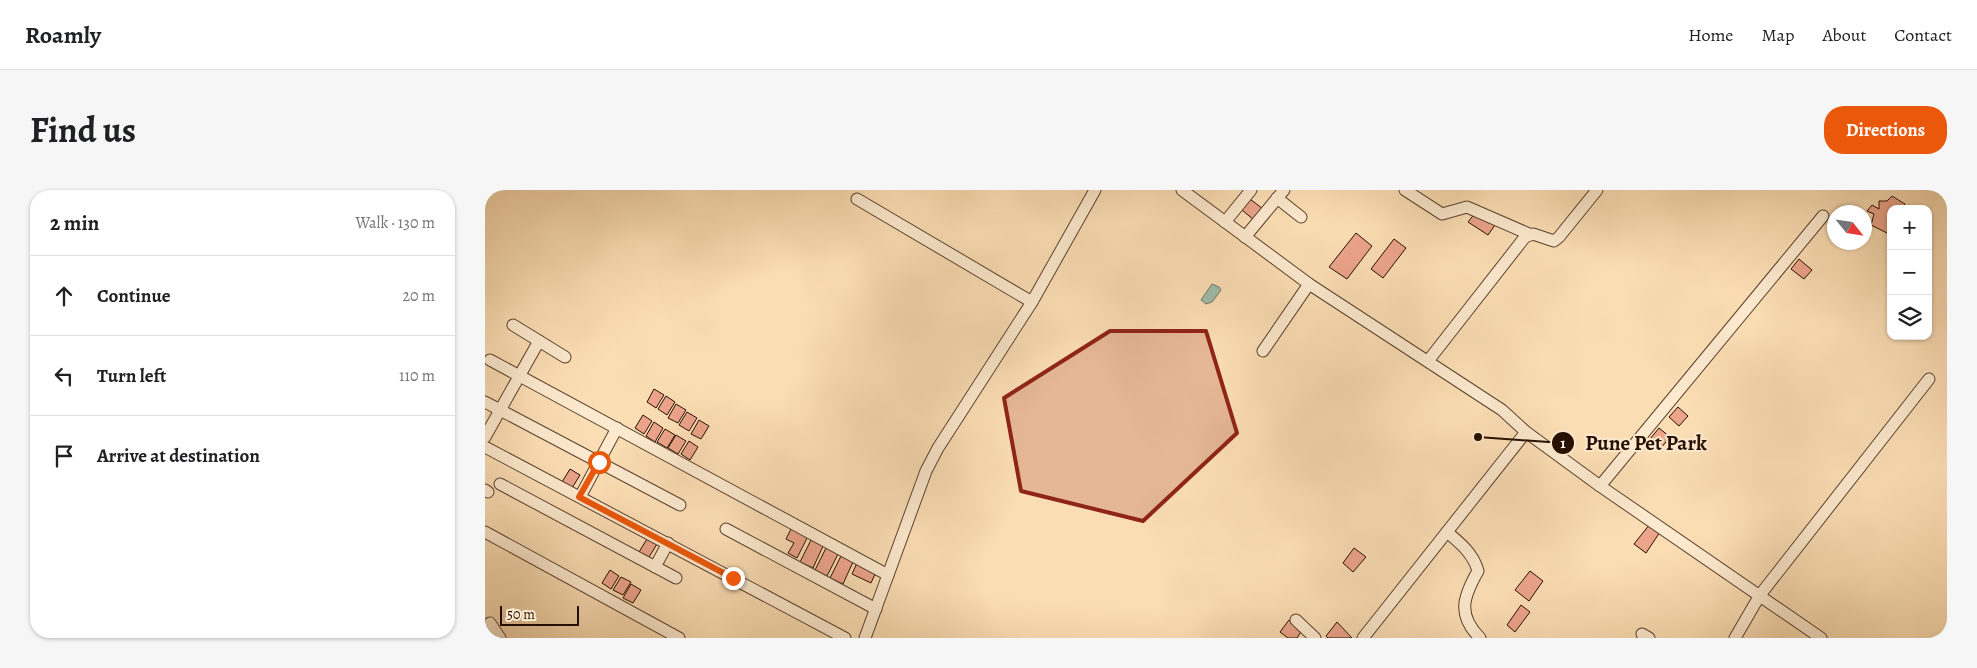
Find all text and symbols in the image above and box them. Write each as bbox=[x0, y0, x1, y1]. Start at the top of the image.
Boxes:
text: Roamly bbox=[25, 19, 101, 51]
text: Home bbox=[1688, 23, 1733, 47]
text: Map bbox=[1761, 23, 1794, 47]
text: About bbox=[1822, 23, 1866, 47]
text: Contact bbox=[1894, 23, 1952, 47]
text: Find us bbox=[30, 106, 136, 154]
button: Directions bbox=[1824, 106, 1947, 154]
north arrow bbox=[1827, 205, 1872, 250]
map controls bbox=[1887, 205, 1932, 340]
button: + bbox=[1887, 205, 1932, 250]
text: 2 min bbox=[50, 209, 99, 237]
text: Walk · 130 m bbox=[355, 212, 435, 234]
button: − bbox=[1887, 250, 1932, 295]
icon: ahead bbox=[50, 282, 78, 310]
text: Continue bbox=[97, 283, 171, 309]
text: 20 m bbox=[402, 285, 435, 307]
button: layers bbox=[1887, 295, 1932, 340]
icon: left bbox=[50, 362, 78, 390]
text: Turn left bbox=[97, 363, 166, 389]
text: 110 m bbox=[399, 365, 435, 387]
callout: Pune Pet Park bbox=[1550, 425, 1717, 461]
text: Pune Pet Park bbox=[1585, 429, 1707, 457]
text: 1 bbox=[1560, 433, 1566, 453]
icon: arrive bbox=[50, 442, 78, 470]
text: Arrive at destination bbox=[97, 443, 260, 469]
route start bbox=[588, 451, 611, 474]
route end bbox=[722, 567, 745, 590]
scale bar bbox=[500, 603, 579, 626]
text: 50 m bbox=[507, 605, 535, 624]

